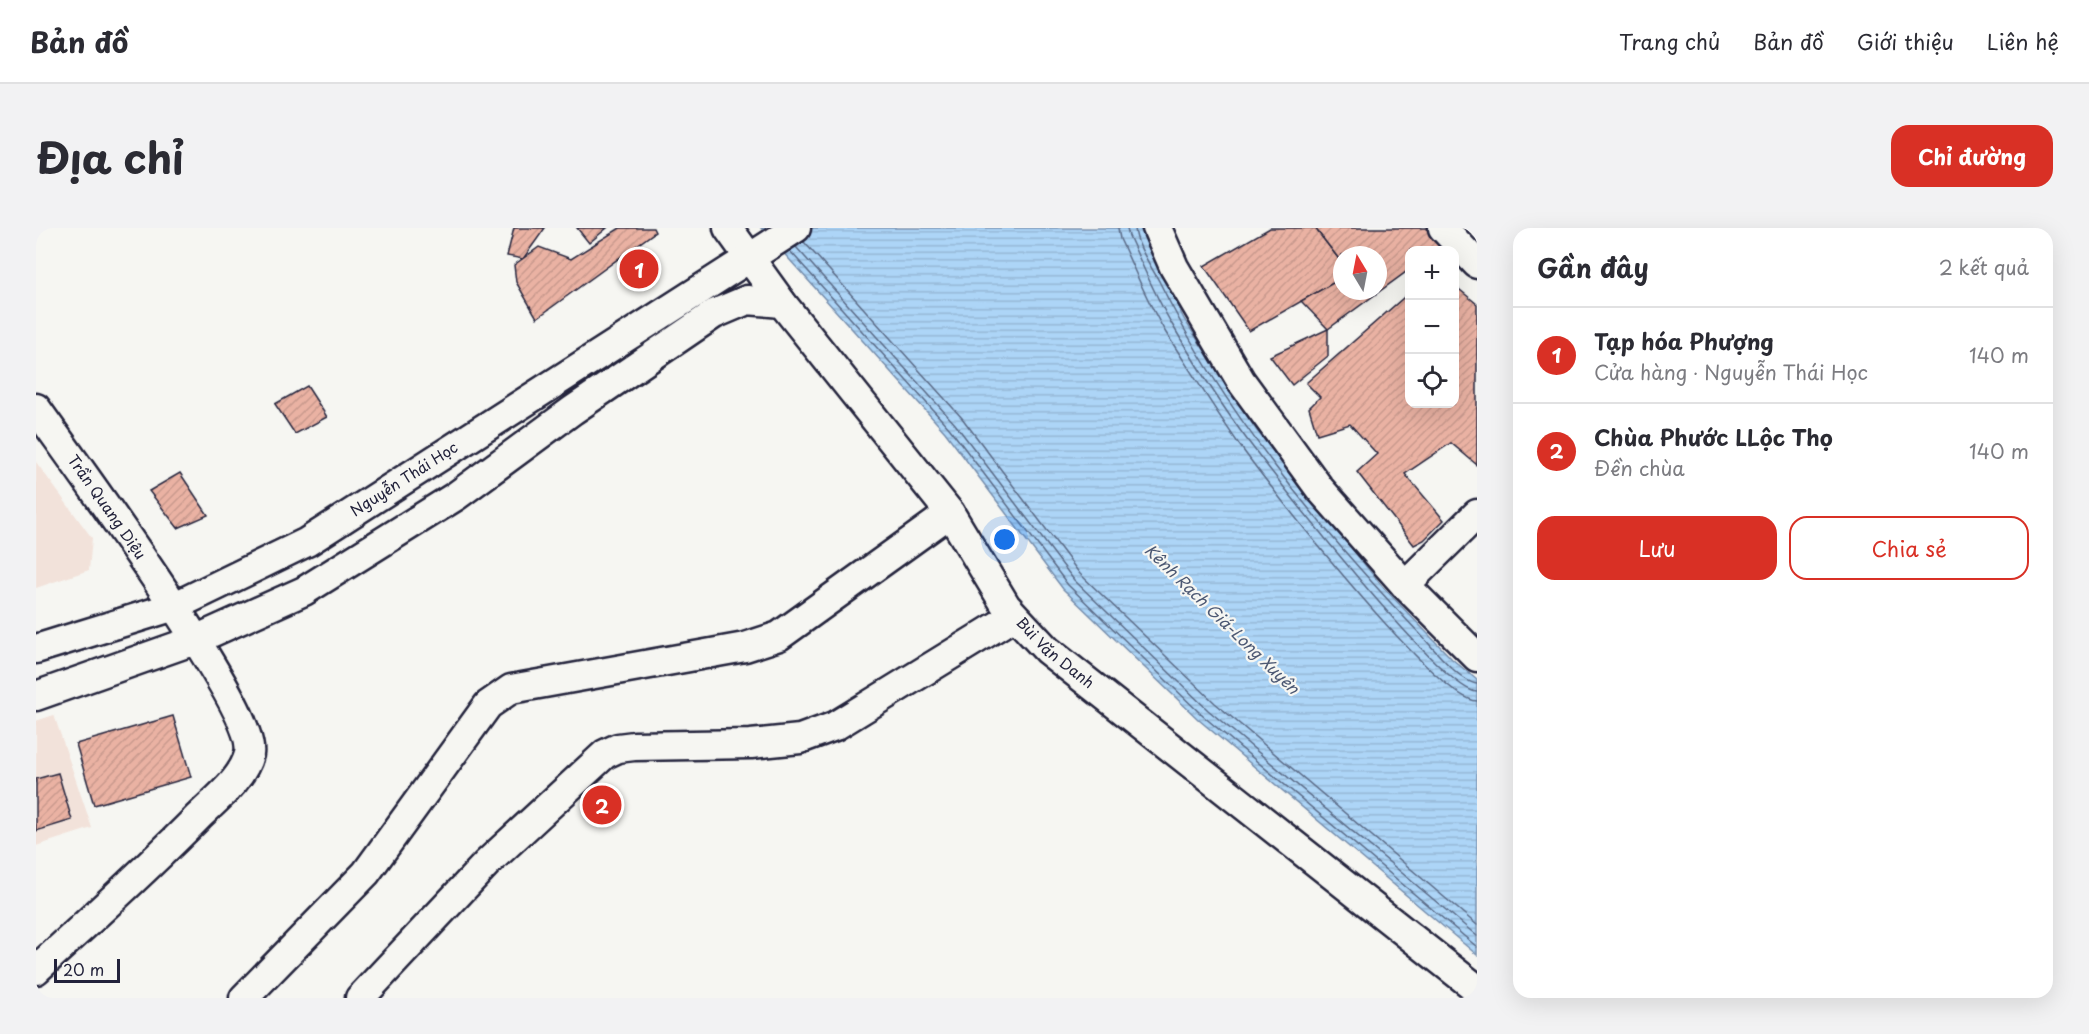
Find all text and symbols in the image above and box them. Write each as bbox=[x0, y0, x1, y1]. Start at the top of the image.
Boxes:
text: Bản đồ bbox=[30, 20, 128, 63]
text: Trang chủ bbox=[1619, 25, 1720, 57]
text: Bản đồ bbox=[1753, 25, 1824, 57]
text: Giới thiệu bbox=[1857, 25, 1954, 57]
text: Liên hệ bbox=[1987, 25, 2059, 57]
text: Địa chỉ bbox=[36, 125, 184, 188]
button: Chỉ đường bbox=[1891, 125, 2053, 187]
pin: 1 bbox=[620, 246, 658, 291]
north arrow bbox=[1333, 246, 1387, 300]
map controls bbox=[1405, 246, 1459, 408]
button: + bbox=[1405, 246, 1459, 300]
text: Gần đây bbox=[1537, 248, 1649, 287]
text: 2 kết quả bbox=[1939, 252, 2029, 282]
button: − bbox=[1405, 300, 1459, 354]
text: Tạp hóa Phượng bbox=[1594, 324, 1774, 357]
text: 1 bbox=[1552, 340, 1561, 370]
text: 140 m bbox=[1969, 340, 2029, 370]
button: locate bbox=[1405, 354, 1459, 408]
text: Cửa hàng · Nguyễn Thái Học bbox=[1594, 357, 1868, 387]
text: Chùa Phước LLộc Thọ bbox=[1594, 420, 1833, 453]
street label: Nguyễn Thái Học bbox=[345, 435, 462, 521]
text: 2 bbox=[1549, 436, 1564, 466]
text: 140 m bbox=[1969, 436, 2029, 466]
street label: Trần Quang Diệu bbox=[63, 449, 152, 563]
text: Đền chùa bbox=[1594, 453, 1685, 483]
button: Lưu bbox=[1537, 516, 1777, 580]
button: Chia sẻ bbox=[1789, 516, 2029, 580]
your location bbox=[990, 525, 1019, 554]
water label: Kênh Rạch Giá-Long Xuyên bbox=[1140, 538, 1306, 700]
street label: Bùi Văn Danh bbox=[1012, 611, 1100, 693]
pin: 2 bbox=[582, 782, 622, 828]
scale bar bbox=[54, 956, 120, 984]
text: 20 m bbox=[63, 957, 104, 981]

